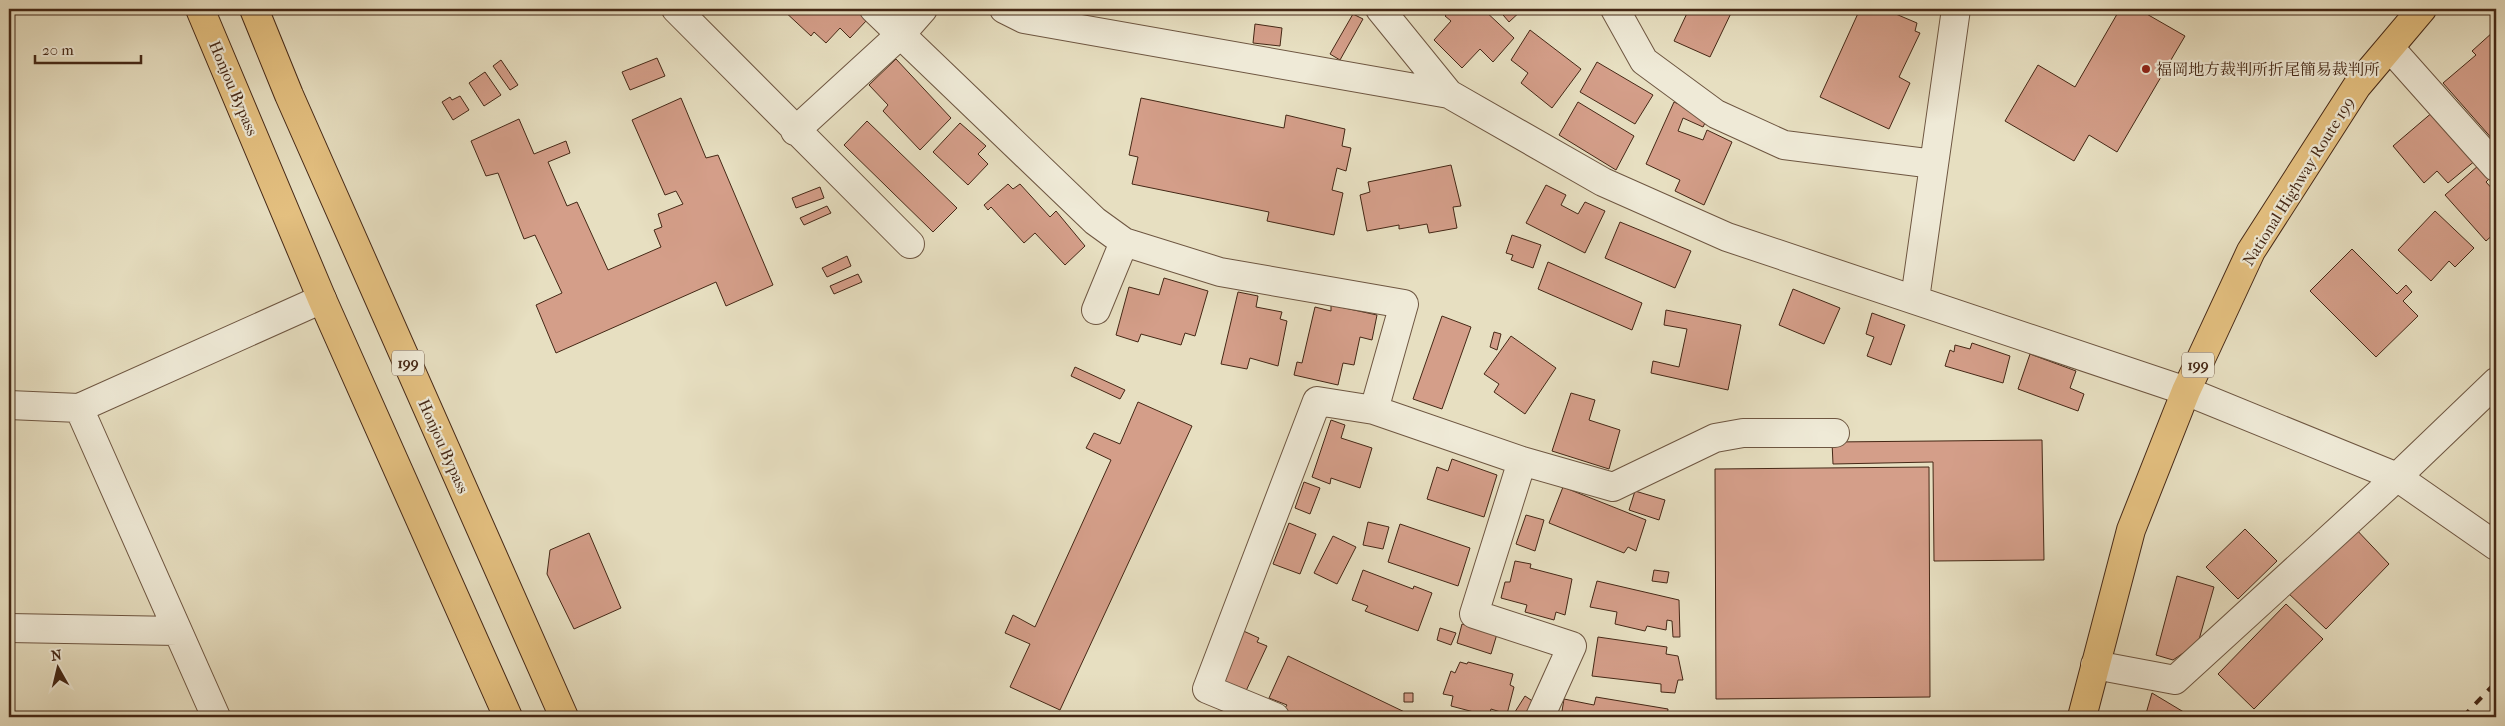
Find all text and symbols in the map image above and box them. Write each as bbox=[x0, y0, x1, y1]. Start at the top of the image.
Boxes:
scale bar bbox=[35, 32, 141, 64]
street label: Honjou Bypass bbox=[205, 38, 262, 138]
text: 20 m bbox=[42, 41, 74, 59]
place label: 福岡地方裁判所折尾簡易裁判所 bbox=[2156, 60, 2380, 79]
marker: 福岡地方裁判所折尾簡易裁判所 bbox=[2140, 63, 2152, 75]
street label: National Highway Route 199 bbox=[2239, 93, 2358, 269]
road number: 199 bbox=[392, 350, 424, 376]
road number: 199 bbox=[2182, 352, 2214, 378]
street label: Honjou Bypass bbox=[414, 396, 473, 496]
north arrow bbox=[32, 644, 82, 694]
text: N bbox=[50, 646, 63, 665]

